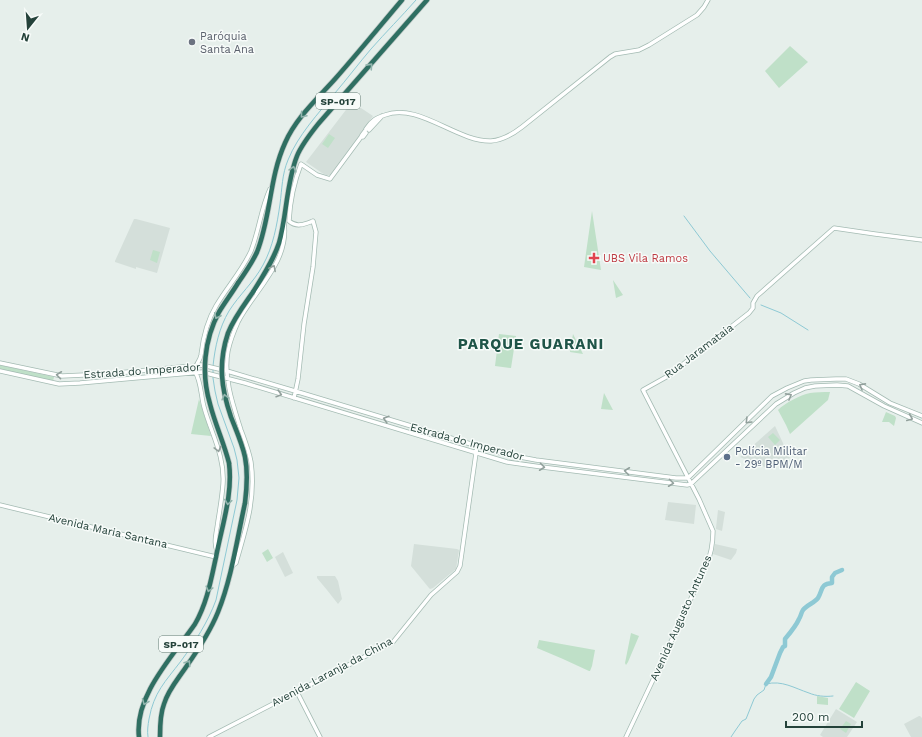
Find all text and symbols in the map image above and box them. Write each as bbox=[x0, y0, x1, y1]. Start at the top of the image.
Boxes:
north arrow bbox=[8, 8, 48, 48]
text: N bbox=[19, 30, 31, 44]
place label: Paróquia Santa Ana bbox=[200, 30, 254, 56]
marker: Paróquia Santa Ana bbox=[187, 37, 197, 47]
one-way arrow bbox=[365, 63, 372, 70]
road number: SP-017 bbox=[316, 93, 360, 109]
one-way arrow bbox=[300, 111, 307, 118]
one-way arrow bbox=[288, 166, 297, 173]
marker: UBS Vila Ramos bbox=[588, 252, 600, 264]
place label: UBS Vila Ramos bbox=[603, 252, 688, 265]
one-way arrow bbox=[269, 265, 276, 272]
one-way arrow bbox=[214, 312, 222, 320]
street label: Rua Jaramataia bbox=[662, 321, 736, 381]
district label: PARQUE GUARANI bbox=[458, 335, 604, 353]
street label: Estrada do Imperador bbox=[83, 360, 201, 382]
one-way arrow bbox=[56, 371, 62, 380]
one-way arrow bbox=[859, 384, 867, 391]
one-way arrow bbox=[275, 389, 282, 397]
one-way arrow bbox=[785, 393, 793, 400]
one-way arrow bbox=[222, 394, 230, 400]
one-way arrow bbox=[905, 413, 913, 421]
one-way arrow bbox=[383, 415, 390, 424]
one-way arrow bbox=[745, 416, 753, 424]
street label: Estrada do Imperador bbox=[409, 421, 526, 464]
place label: Polícia Militar - 29º BPM/M bbox=[735, 445, 808, 471]
one-way arrow bbox=[214, 446, 222, 452]
marker: Polícia Militar - 29º BPM/M bbox=[722, 452, 732, 462]
one-way arrow bbox=[539, 462, 545, 471]
one-way arrow bbox=[624, 467, 630, 476]
one-way arrow bbox=[668, 478, 674, 487]
one-way arrow bbox=[224, 499, 233, 505]
street label: Avenida Maria Santana bbox=[47, 511, 169, 551]
street label: Avenida Augusto Antunes bbox=[647, 553, 715, 683]
one-way arrow bbox=[205, 586, 213, 593]
street label: Avenida Laranja da China bbox=[269, 635, 395, 709]
road number: SP-017 bbox=[159, 636, 203, 652]
one-way arrow bbox=[183, 661, 190, 668]
one-way arrow bbox=[142, 697, 150, 705]
scale bar bbox=[786, 703, 862, 729]
text: 200 m bbox=[792, 710, 829, 724]

